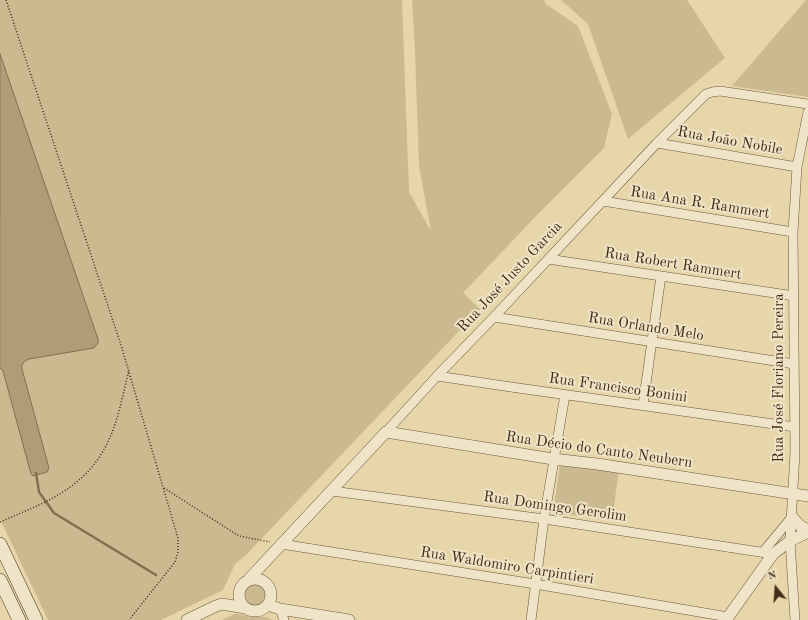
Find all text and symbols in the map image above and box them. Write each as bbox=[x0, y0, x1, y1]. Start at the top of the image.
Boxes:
street label: Rua João Nobile bbox=[676, 123, 784, 159]
street label: Rua Ana R. Rammert bbox=[629, 183, 771, 223]
street label: Rua José Justo Garcia bbox=[454, 218, 566, 336]
street label: Rua Robert Rammert bbox=[603, 244, 743, 284]
street label: Rua José Floriano Pereira bbox=[770, 293, 788, 463]
street label: Rua Orlando Melo bbox=[587, 309, 705, 345]
street label: Rua Francisco Bonini bbox=[548, 369, 688, 407]
street label: Rua Décio do Canto Neubern bbox=[504, 428, 694, 472]
street label: Rua Domingo Gerolim bbox=[482, 488, 628, 526]
street label: Rua Waldomiro Carpintieri bbox=[419, 543, 595, 589]
north arrow bbox=[756, 568, 796, 608]
text: N bbox=[767, 570, 778, 583]

